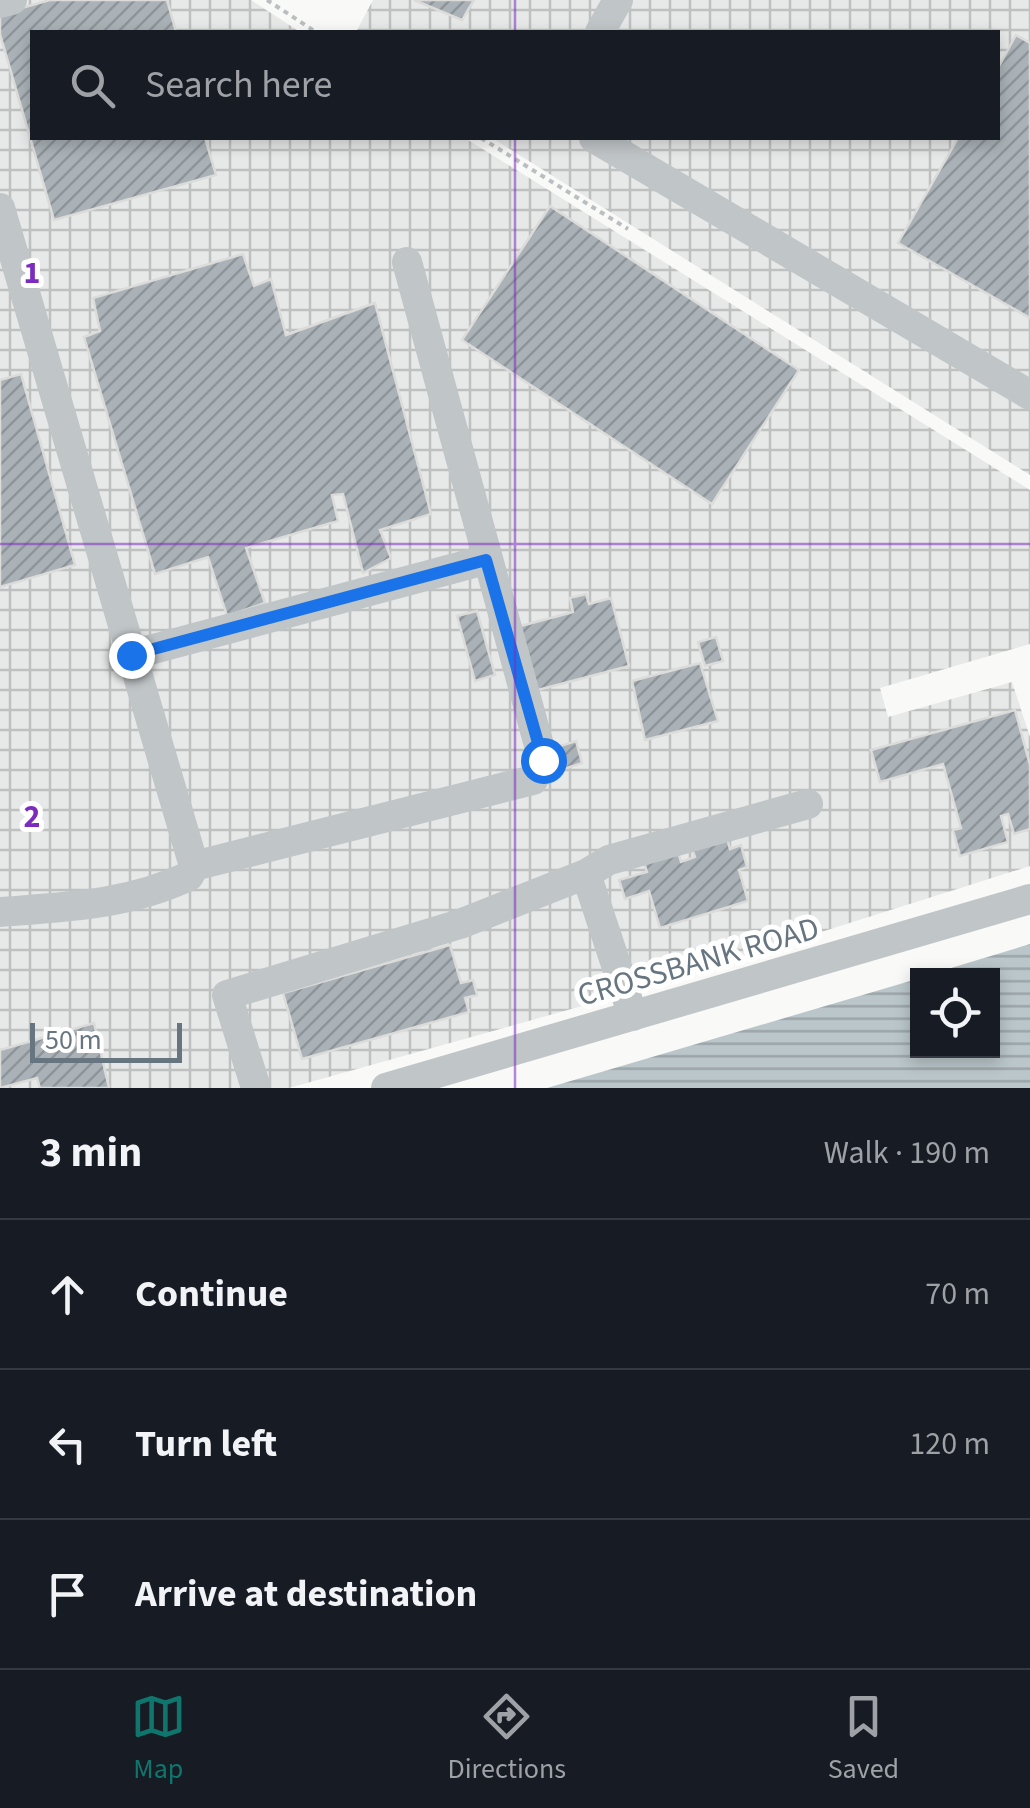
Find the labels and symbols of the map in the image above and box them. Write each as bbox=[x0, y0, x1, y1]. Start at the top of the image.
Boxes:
text: 1 bbox=[24, 250, 40, 296]
route end bbox=[109, 633, 155, 679]
route start bbox=[521, 738, 567, 784]
text: 2 bbox=[24, 794, 40, 840]
street label: CROSSBANK ROAD bbox=[572, 905, 825, 1018]
scale bar bbox=[30, 1018, 182, 1062]

